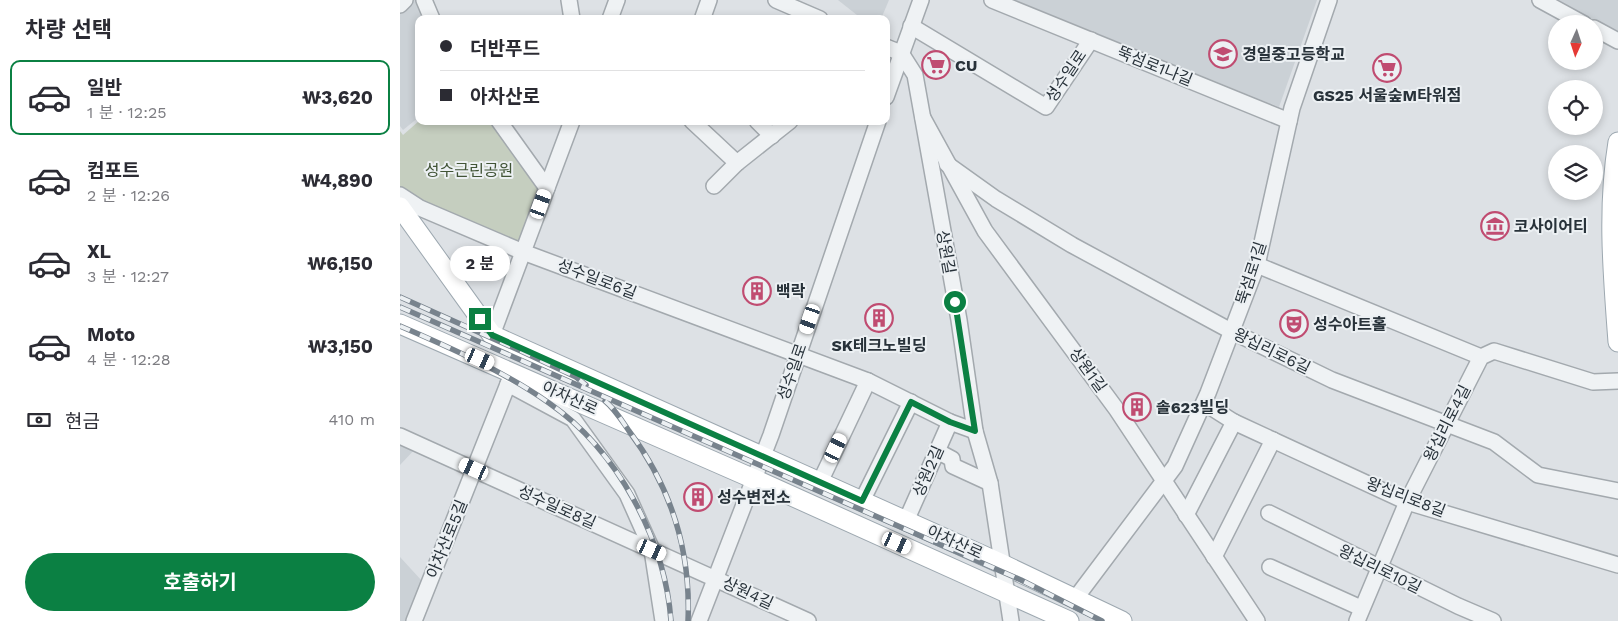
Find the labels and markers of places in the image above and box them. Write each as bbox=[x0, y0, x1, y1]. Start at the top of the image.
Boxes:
school or university icon: 경일중고등학교 bbox=[1208, 39, 1238, 69]
place label: 경일중고등학교 bbox=[1242, 45, 1345, 64]
supermarket icon: CU bbox=[921, 50, 951, 80]
supermarket icon: GS25 서울숲M타워점 bbox=[1372, 53, 1402, 83]
place label: CU bbox=[955, 56, 977, 75]
place label: GS25 서울숲M타워점 bbox=[1313, 86, 1461, 105]
museum icon: 코사이어티 bbox=[1480, 211, 1510, 241]
place label: 코사이어티 bbox=[1514, 217, 1588, 236]
building icon: 백락 bbox=[742, 276, 772, 306]
place label: 백락 bbox=[776, 282, 806, 301]
building icon: SK테크노빌딩 bbox=[864, 303, 894, 333]
theatre icon: 성수아트홀 bbox=[1279, 309, 1309, 339]
place label: 성수아트홀 bbox=[1313, 315, 1387, 334]
place label: SK테크노빌딩 bbox=[831, 336, 927, 355]
building icon: 솔623빌딩 bbox=[1122, 392, 1152, 422]
place label: 솔623빌딩 bbox=[1156, 398, 1229, 417]
building icon: 성수변전소 bbox=[683, 482, 713, 512]
place label: 성수변전소 bbox=[717, 488, 791, 507]

